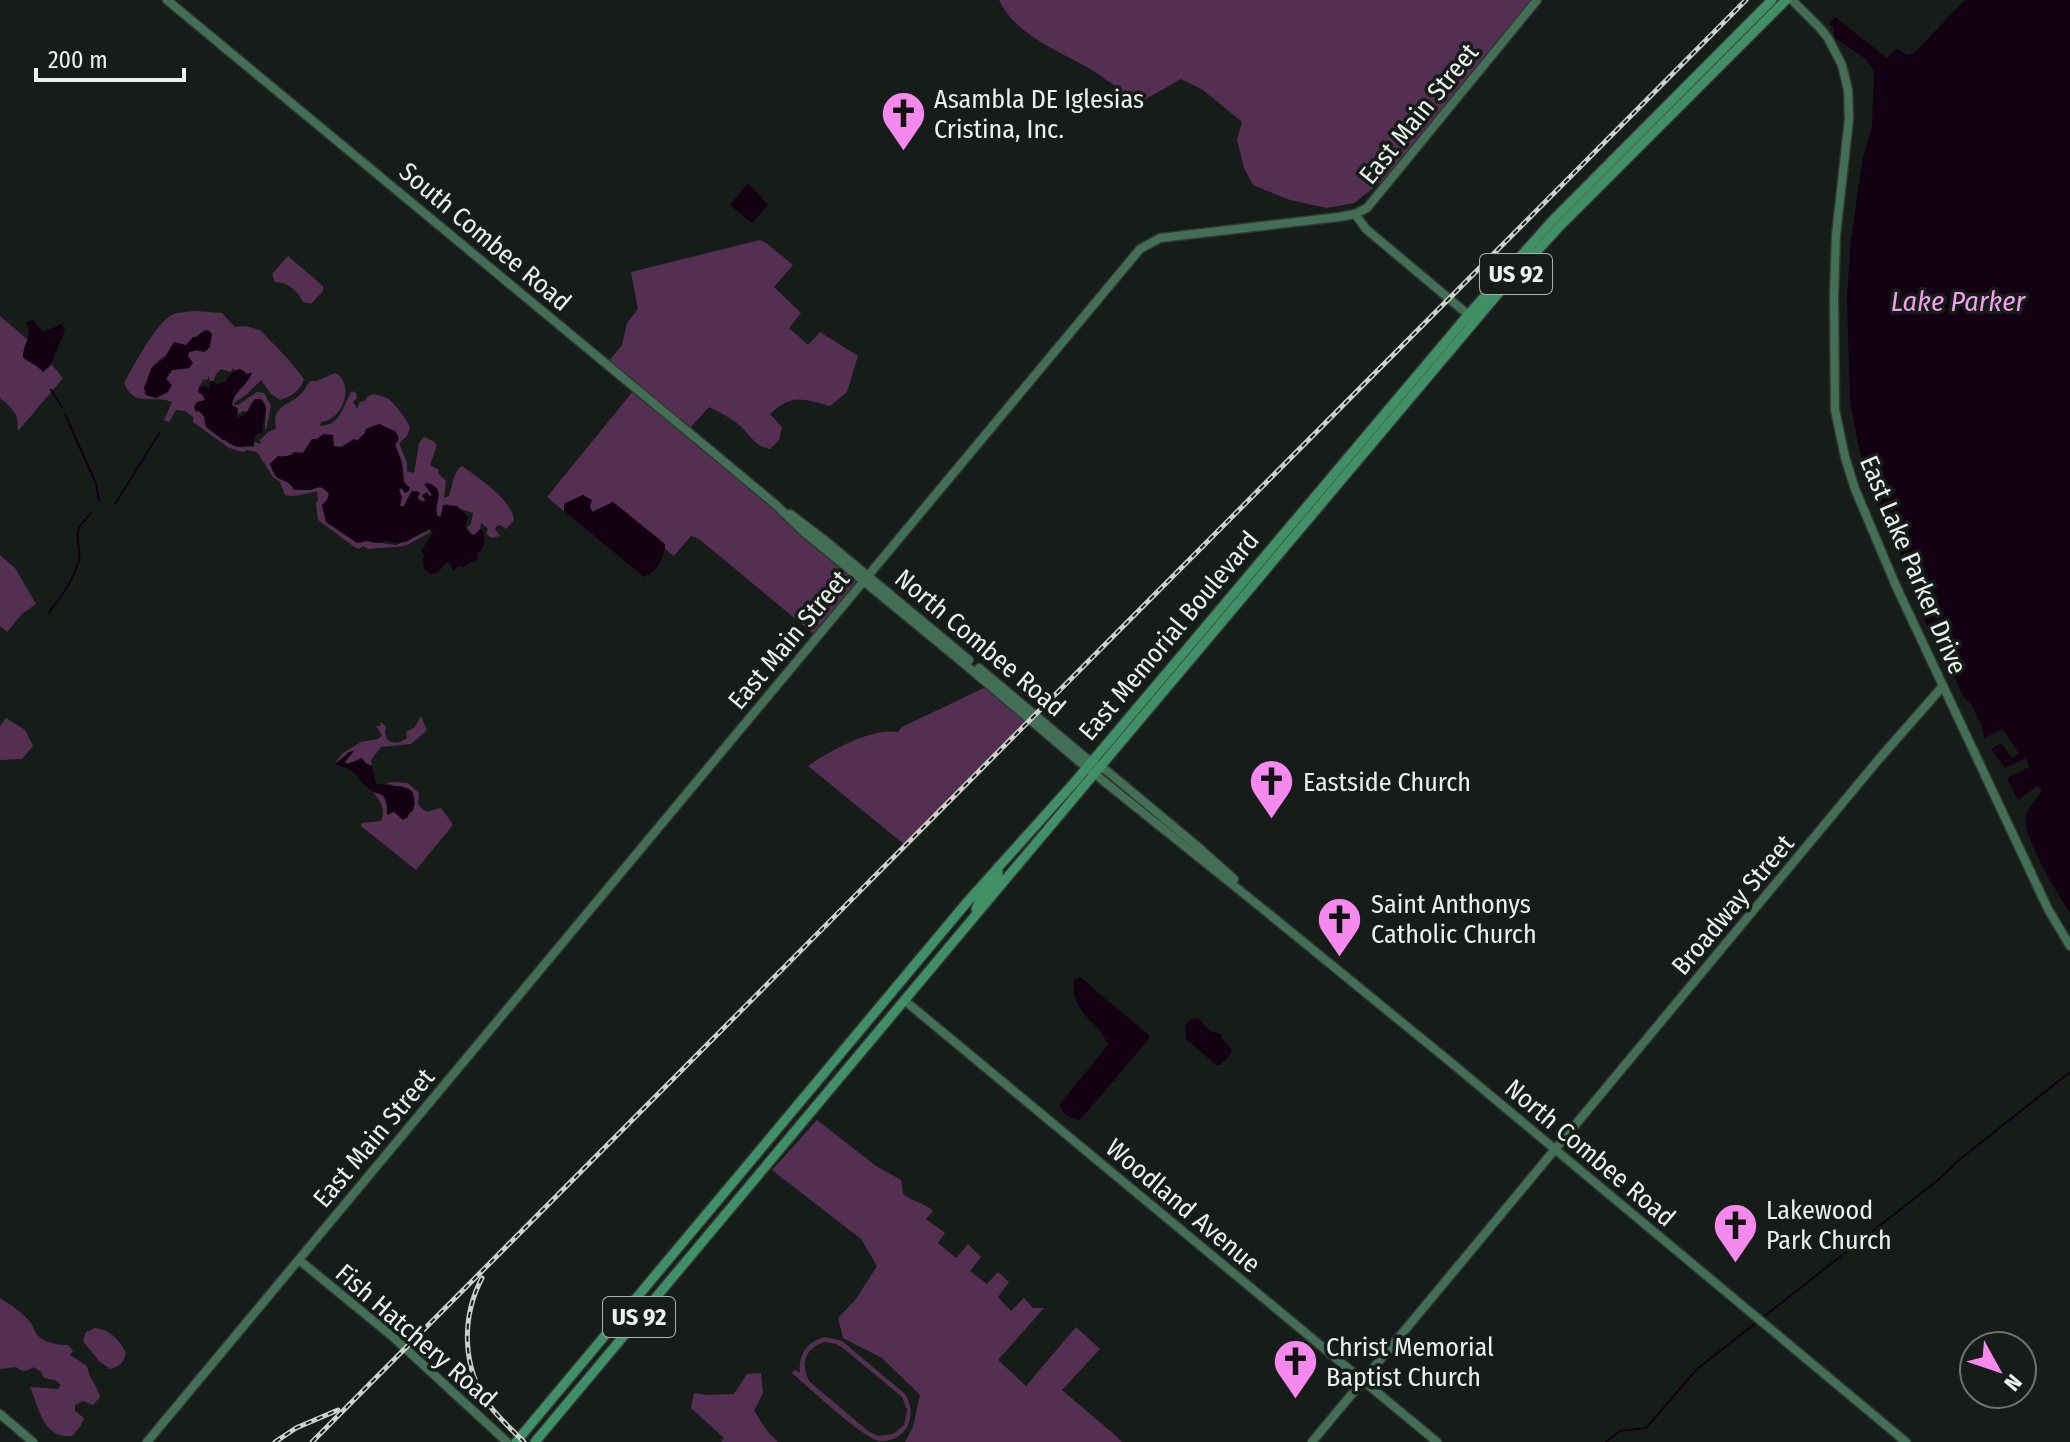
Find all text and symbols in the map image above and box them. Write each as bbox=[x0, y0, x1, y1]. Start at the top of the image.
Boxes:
scale bar bbox=[36, 32, 184, 82]
street label: East Main Street bbox=[1353, 37, 1485, 190]
text: 200 m bbox=[48, 46, 108, 74]
place label: Asambla DE Iglesias Cristina, Inc. bbox=[934, 84, 1144, 145]
church icon: Asambla DE Iglesias Cristina, Inc. bbox=[879, 90, 927, 153]
street label: South Combee Road bbox=[393, 156, 577, 318]
road number: US 92 bbox=[1480, 254, 1552, 294]
water label: Lake Parker bbox=[1891, 285, 2026, 318]
street label: East Lake Parker Drive bbox=[1853, 451, 1973, 679]
street label: East Memorial Boulevard bbox=[1072, 525, 1266, 747]
street label: North Combee Road bbox=[889, 563, 1071, 723]
street label: East Main Street bbox=[722, 564, 856, 716]
church icon: Eastside Church bbox=[1248, 758, 1296, 821]
place label: Eastside Church bbox=[1303, 767, 1471, 798]
street label: Broadway Street bbox=[1665, 828, 1801, 981]
place label: Saint Anthonys Catholic Church bbox=[1371, 889, 1537, 950]
church icon: Saint Anthonys Catholic Church bbox=[1316, 895, 1364, 958]
street label: East Main Street bbox=[307, 1062, 441, 1214]
street label: North Combee Road bbox=[1499, 1073, 1681, 1233]
street label: Woodland Avenue bbox=[1100, 1132, 1266, 1280]
place label: Lakewood Park Church bbox=[1766, 1195, 1892, 1256]
church icon: Lakewood Park Church bbox=[1711, 1201, 1759, 1264]
street label: Fish Hatchery Road bbox=[329, 1258, 503, 1414]
road number: US 92 bbox=[603, 1297, 675, 1337]
north arrow bbox=[1958, 1330, 2038, 1410]
place label: Christ Memorial Baptist Church bbox=[1326, 1332, 1494, 1393]
church icon: Christ Memorial Baptist Church bbox=[1271, 1338, 1319, 1401]
text: N bbox=[1998, 1369, 2028, 1396]

